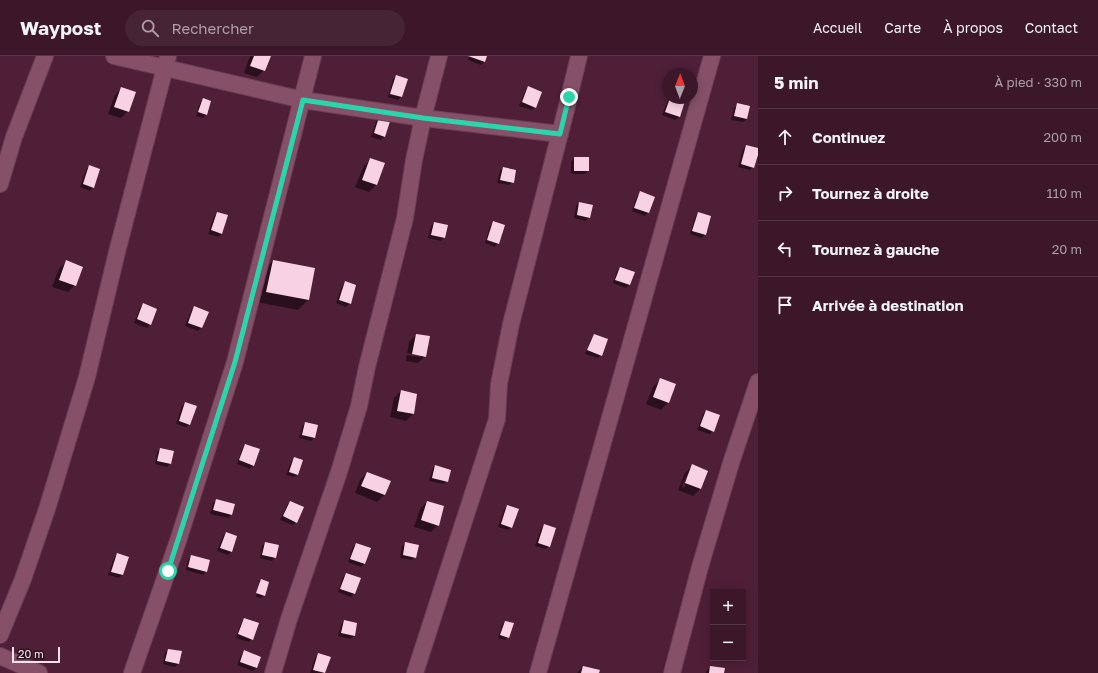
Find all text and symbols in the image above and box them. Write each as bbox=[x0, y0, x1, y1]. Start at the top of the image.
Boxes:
search box bbox=[125, 10, 405, 46]
text: Waypost bbox=[20, 16, 101, 39]
icon: search bbox=[139, 17, 161, 39]
text: Rechercher bbox=[171, 19, 254, 37]
text: Accueil bbox=[813, 19, 862, 36]
text: Carte bbox=[884, 19, 921, 36]
text: À propos bbox=[943, 19, 1003, 36]
text: Contact bbox=[1025, 19, 1078, 36]
north arrow bbox=[662, 68, 698, 104]
text: 5 min bbox=[774, 72, 818, 93]
text: À pied · 330 m bbox=[995, 74, 1082, 90]
route end bbox=[560, 88, 578, 106]
icon: ahead bbox=[774, 126, 796, 148]
text: Continuez bbox=[812, 128, 885, 146]
text: 200 m bbox=[1044, 129, 1082, 145]
icon: right bbox=[774, 182, 796, 204]
text: Tournez à droite bbox=[812, 184, 929, 202]
text: 110 m bbox=[1047, 185, 1082, 201]
icon: left bbox=[774, 238, 796, 260]
text: Tournez à gauche bbox=[812, 240, 939, 258]
text: 20 m bbox=[1052, 241, 1082, 257]
icon: arrive bbox=[774, 294, 796, 316]
text: Arrivée à destination bbox=[812, 296, 964, 314]
route start bbox=[159, 562, 177, 580]
map controls bbox=[710, 589, 746, 661]
button: + bbox=[710, 589, 746, 625]
button: − bbox=[710, 625, 746, 661]
scale bar bbox=[12, 645, 60, 664]
text: 20 m bbox=[18, 647, 44, 660]

